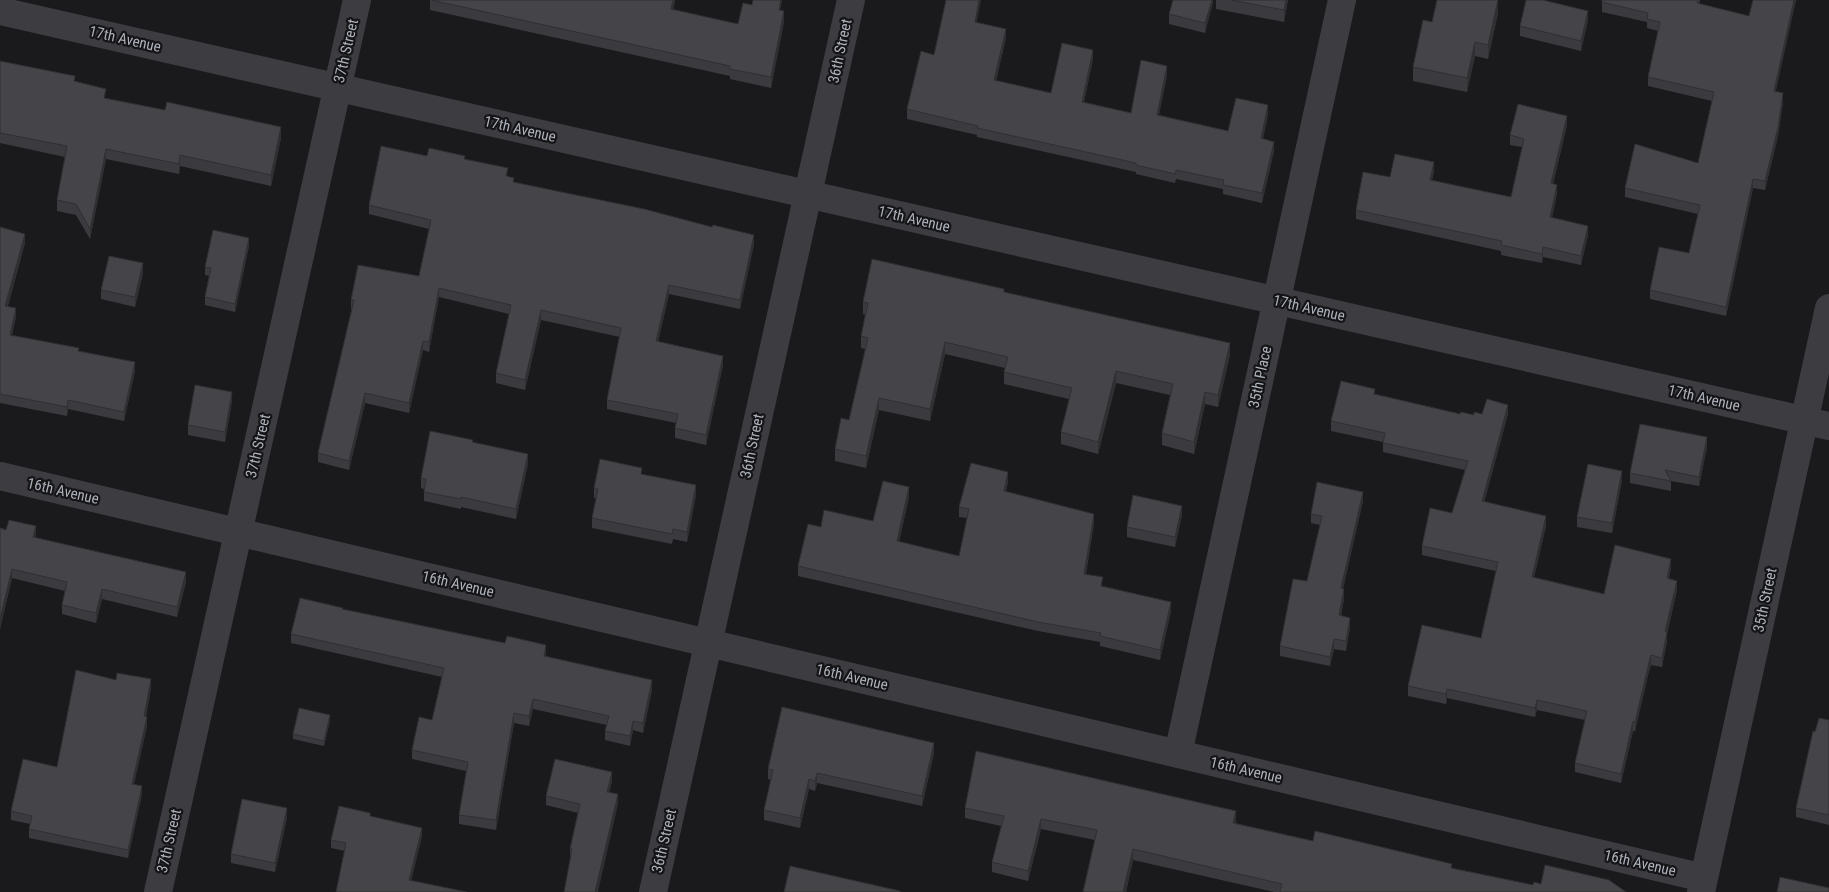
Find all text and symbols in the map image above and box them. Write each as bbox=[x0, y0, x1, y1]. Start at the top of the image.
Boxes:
street label: 37th Street bbox=[330, 17, 362, 85]
street label: 36th Street bbox=[824, 17, 856, 85]
street label: 17th Avenue bbox=[87, 22, 163, 56]
street label: 17th Avenue bbox=[482, 112, 558, 146]
street label: 17th Avenue bbox=[876, 202, 952, 236]
street label: 17th Avenue bbox=[1271, 291, 1347, 325]
street label: 35th Place bbox=[1245, 344, 1275, 410]
street label: 17th Avenue bbox=[1666, 381, 1742, 415]
street label: 37th Street bbox=[242, 412, 274, 480]
street label: 36th Street bbox=[736, 412, 768, 480]
street label: 16th Avenue bbox=[25, 474, 101, 508]
street label: 35th Street bbox=[1749, 566, 1781, 634]
street label: 16th Avenue bbox=[420, 567, 496, 601]
street label: 16th Avenue bbox=[814, 660, 890, 694]
street label: 16th Avenue bbox=[1208, 753, 1284, 787]
street label: 37th Street bbox=[153, 807, 185, 875]
street label: 36th Street bbox=[648, 807, 680, 875]
street label: 16th Avenue bbox=[1602, 846, 1678, 880]

